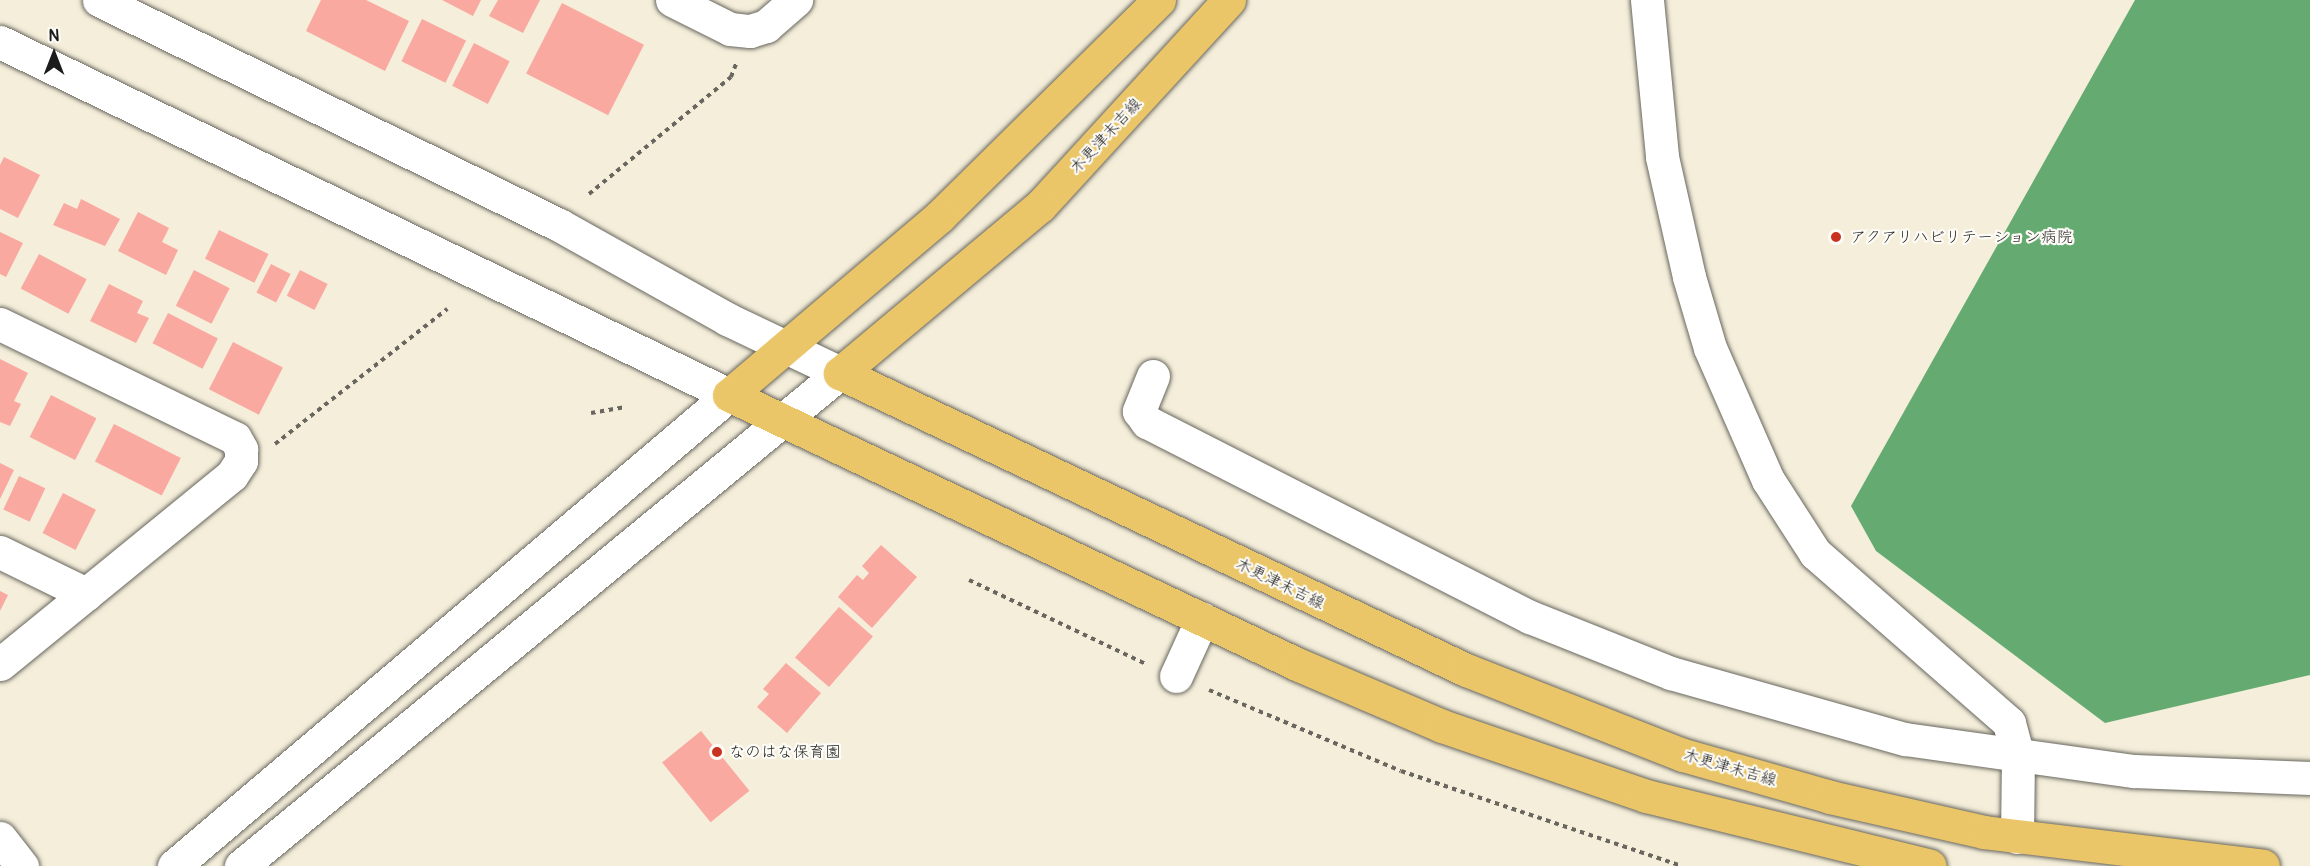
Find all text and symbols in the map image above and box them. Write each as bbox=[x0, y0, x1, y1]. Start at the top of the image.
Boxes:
north arrow bbox=[24, 24, 84, 84]
text: N bbox=[49, 26, 59, 46]
street label: 木更津末吉線 bbox=[1066, 94, 1146, 178]
place label: アクアリハビリテーション病院 bbox=[1850, 227, 2074, 247]
marker: アクアリハビリテーション病院 bbox=[1827, 228, 1845, 246]
street label: 木更津末吉線 bbox=[1233, 554, 1327, 614]
place label: なのはな保育園 bbox=[729, 742, 841, 762]
marker: なのはな保育園 bbox=[710, 745, 724, 759]
street label: 木更津末吉線 bbox=[1681, 746, 1779, 790]

